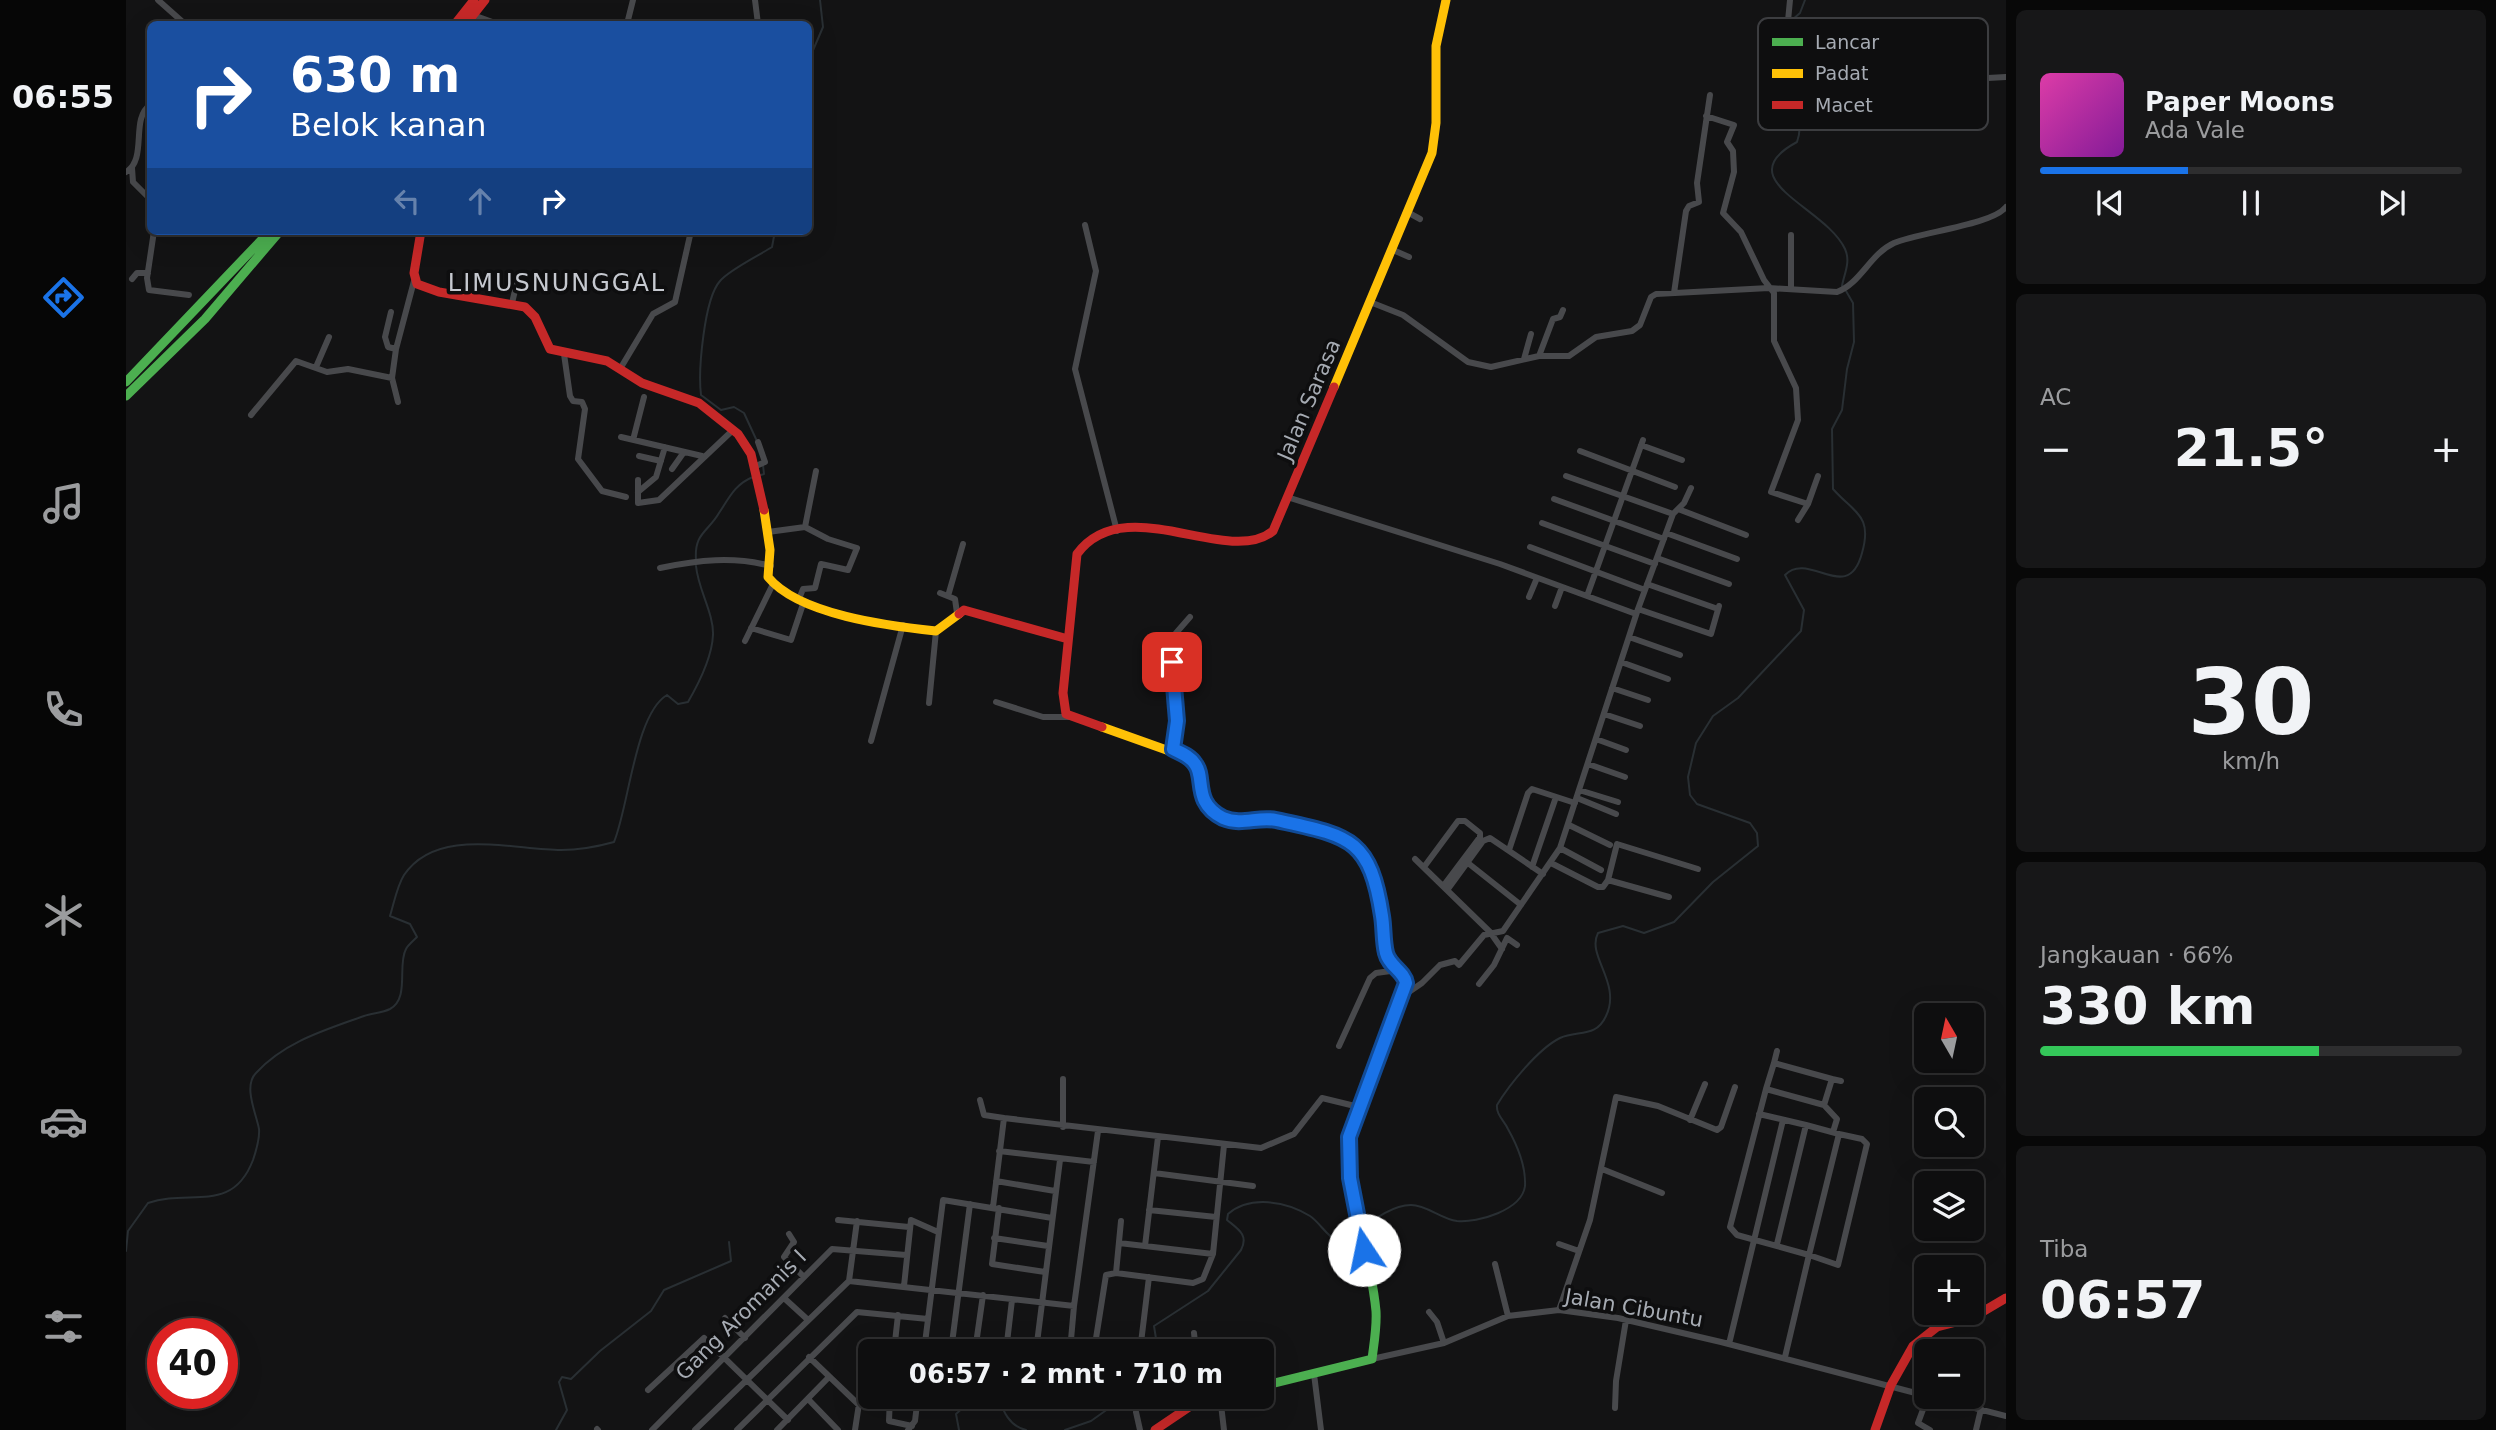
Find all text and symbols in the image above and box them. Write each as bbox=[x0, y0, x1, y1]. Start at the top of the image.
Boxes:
legend bbox=[1758, 18, 1988, 130]
text: Lancar bbox=[1815, 31, 1879, 53]
text: 630 m bbox=[290, 47, 460, 104]
icon: right bbox=[175, 49, 266, 140]
text: Padat bbox=[1815, 62, 1868, 84]
text: 06:55 bbox=[12, 78, 114, 116]
text: Paper Moons bbox=[2145, 87, 2335, 117]
text: Macet bbox=[1815, 94, 1873, 116]
text: Belok kanan bbox=[290, 106, 487, 144]
text: Ada Vale bbox=[2145, 117, 2245, 143]
icon: left bbox=[388, 182, 426, 220]
icon: ahead bbox=[461, 182, 499, 220]
icon: right bbox=[534, 182, 572, 220]
icon: previous bbox=[2091, 184, 2129, 222]
icon: pause bbox=[2232, 184, 2270, 222]
icon: next bbox=[2373, 184, 2411, 222]
district label: LIMUSNUNGGAL bbox=[448, 269, 666, 297]
icon: directions bbox=[39, 273, 88, 322]
street label: Jalan Sarasa bbox=[1272, 336, 1345, 466]
text: AC bbox=[2040, 384, 2071, 410]
text: 21.5° bbox=[2174, 418, 2328, 478]
text: − bbox=[2040, 427, 2072, 471]
text: + bbox=[2430, 427, 2462, 471]
icon: music bbox=[39, 479, 88, 528]
pin bbox=[1142, 632, 1202, 692]
icon: arrive bbox=[1153, 643, 1191, 681]
text: 30 bbox=[2188, 650, 2314, 755]
icon: phone bbox=[39, 685, 88, 734]
text: km/h bbox=[2222, 748, 2280, 774]
icon: climate bbox=[39, 891, 88, 940]
text: Jangkauan · 66% bbox=[2040, 942, 2233, 968]
text: 330 km bbox=[2040, 976, 2255, 1036]
north arrow bbox=[1914, 1003, 1984, 1073]
map controls bbox=[1914, 1003, 1984, 1409]
button: search bbox=[1914, 1087, 1984, 1157]
icon: car bbox=[39, 1097, 88, 1146]
button: layers bbox=[1914, 1171, 1984, 1241]
position arrow bbox=[1327, 1213, 1401, 1287]
text: Tiba bbox=[2040, 1236, 2088, 1262]
street label: Gang Aromanis I bbox=[671, 1245, 811, 1385]
button: + bbox=[1914, 1255, 1984, 1325]
text: 06:57 bbox=[2040, 1270, 2206, 1330]
street label: Jalan Cibuntu bbox=[1561, 1284, 1705, 1332]
icon: filters bbox=[39, 1302, 88, 1351]
speed limit sign: 40 bbox=[147, 1318, 238, 1409]
button: − bbox=[1914, 1339, 1984, 1409]
text: 06:57 · 2 mnt · 710 m bbox=[909, 1359, 1223, 1389]

